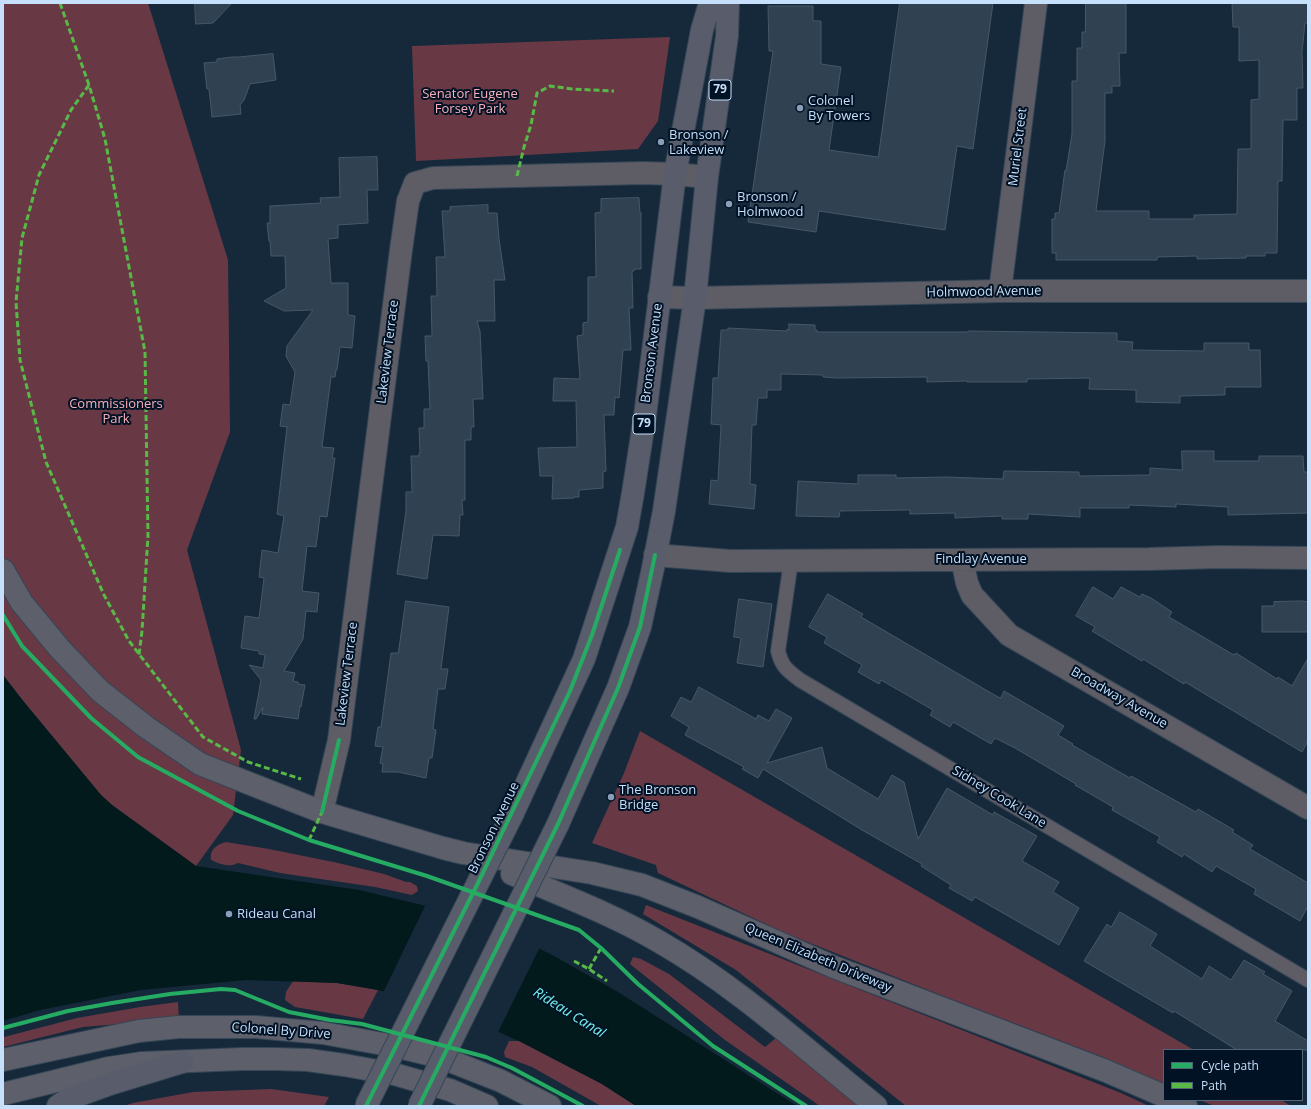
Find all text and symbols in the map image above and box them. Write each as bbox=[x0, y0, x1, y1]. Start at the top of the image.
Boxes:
road number: 79 bbox=[709, 80, 731, 100]
park label: Senator Eugene Forsey Park bbox=[422, 86, 518, 117]
place label: Colonel By Towers bbox=[808, 93, 870, 124]
marker: Colonel By Towers bbox=[795, 103, 805, 113]
street label: Muriel Street bbox=[1005, 107, 1031, 187]
place label: Bronson / Lakeview bbox=[669, 127, 729, 158]
marker: Bronson / Lakeview bbox=[656, 137, 666, 147]
place label: Bronson / Holmwood bbox=[737, 189, 803, 220]
marker: Bronson / Holmwood bbox=[724, 199, 734, 209]
street label: Holmwood Avenue bbox=[926, 283, 1042, 301]
street label: Lakeview Terrace bbox=[374, 299, 402, 405]
street label: Bronson Avenue bbox=[638, 302, 666, 404]
park label: Commissioners Park bbox=[69, 396, 163, 427]
road number: 79 bbox=[633, 414, 655, 434]
street label: Findlay Avenue bbox=[935, 551, 1027, 567]
street label: Lakeview Terrace bbox=[333, 621, 361, 727]
street label: Broadway Avenue bbox=[1068, 664, 1170, 732]
street label: Sidney Cook Lane bbox=[949, 763, 1049, 831]
street label: Bronson Avenue bbox=[465, 780, 523, 876]
place label: The Bronson Bridge bbox=[619, 782, 696, 813]
marker: The Bronson Bridge bbox=[606, 792, 616, 802]
place label: Rideau Canal bbox=[237, 906, 316, 922]
marker: Rideau Canal bbox=[224, 909, 234, 919]
street label: Queen Elizabeth Driveway bbox=[742, 920, 894, 996]
water label: Rideau Canal bbox=[530, 984, 608, 1042]
street label: Colonel By Drive bbox=[231, 1020, 331, 1042]
legend bbox=[1163, 1049, 1303, 1101]
text: Cycle path bbox=[1201, 1057, 1259, 1074]
text: Path bbox=[1201, 1077, 1227, 1094]

